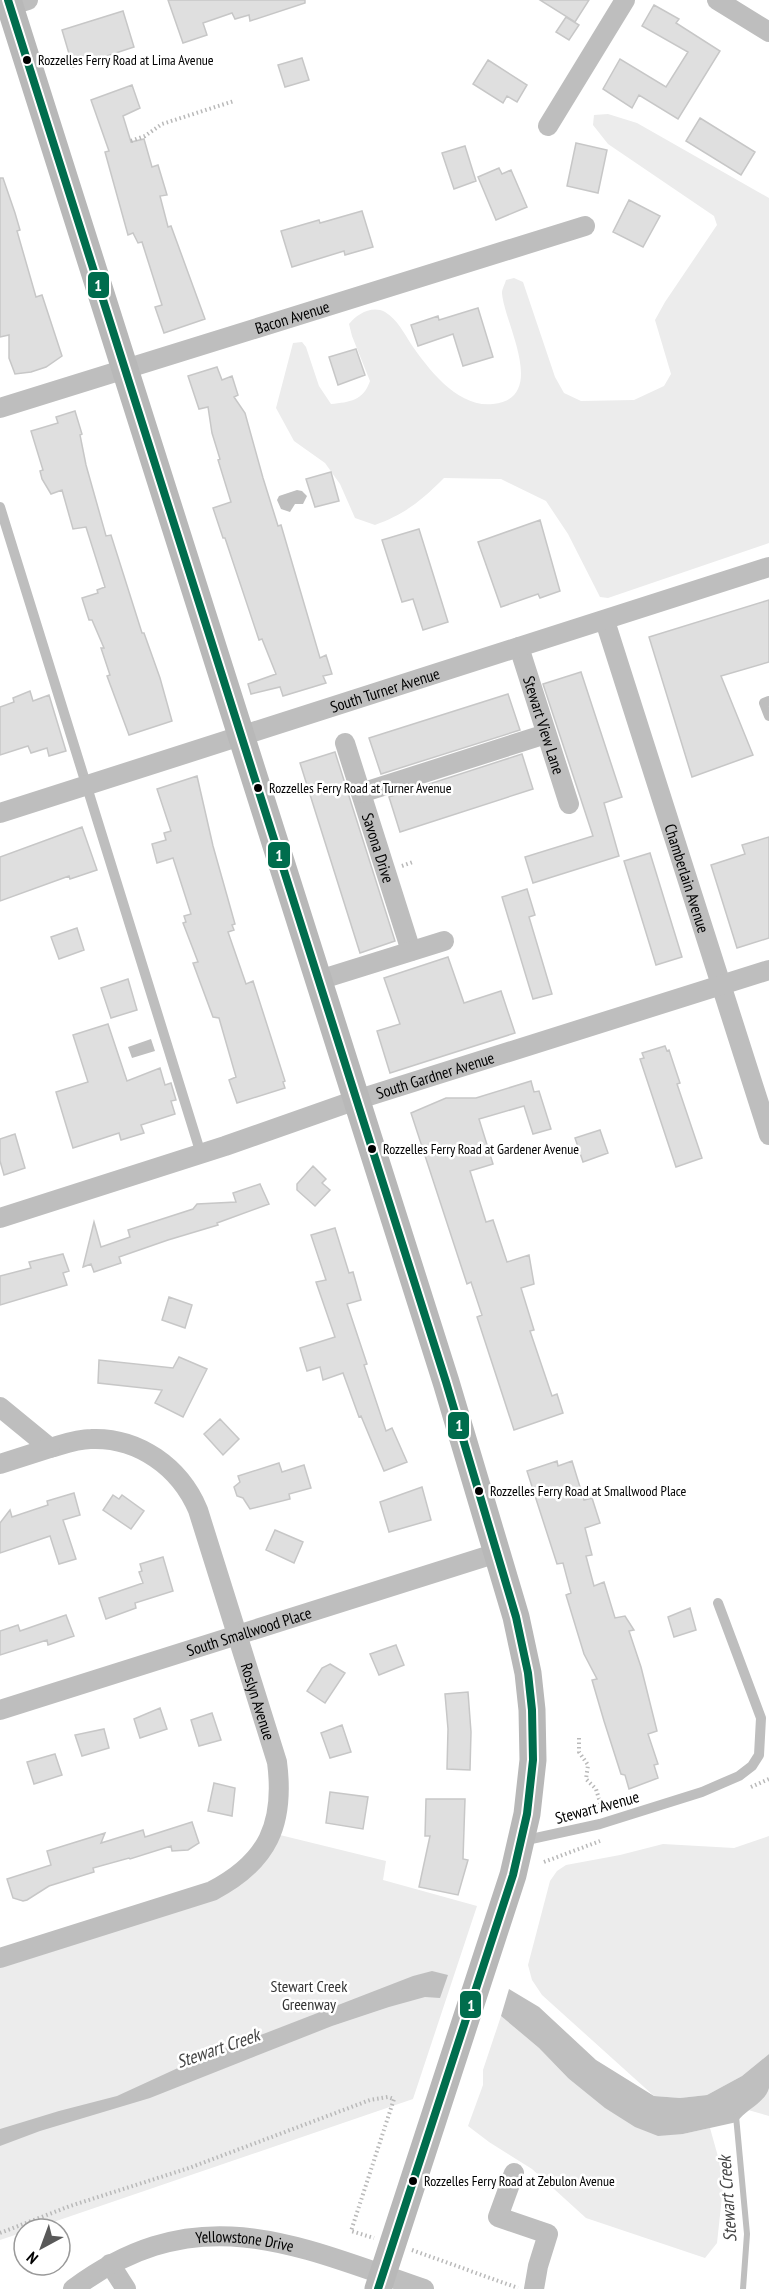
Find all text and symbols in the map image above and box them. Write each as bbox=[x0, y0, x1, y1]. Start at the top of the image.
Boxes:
place label: Rozzelles Ferry Road at Lima Avenue bbox=[38, 51, 214, 69]
marker: Rozzelles Ferry Road at Lima Avenue bbox=[21, 54, 33, 66]
line badge: 1 bbox=[87, 271, 110, 299]
text: 1 bbox=[94, 275, 102, 295]
street label: Bacon Avenue bbox=[253, 296, 332, 338]
street label: South Turner Avenue bbox=[328, 663, 442, 717]
street label: Stewart View Lane bbox=[519, 673, 569, 777]
place label: Rozzelles Ferry Road at Turner Avenue bbox=[269, 779, 452, 797]
marker: Rozzelles Ferry Road at Turner Avenue bbox=[252, 782, 264, 794]
street label: Savona Drive bbox=[358, 810, 399, 885]
street label: Chamberlain Avenue bbox=[660, 821, 714, 935]
line badge: 1 bbox=[267, 841, 291, 869]
text: 1 bbox=[275, 845, 283, 865]
street label: South Gardner Avenue bbox=[374, 1047, 497, 1103]
place label: Rozzelles Ferry Road at Gardener Avenue bbox=[383, 1140, 579, 1158]
marker: Rozzelles Ferry Road at Gardener Avenue bbox=[366, 1143, 378, 1155]
line badge: 1 bbox=[447, 1411, 470, 1440]
text: 1 bbox=[455, 1415, 463, 1435]
place label: Rozzelles Ferry Road at Smallwood Place bbox=[490, 1482, 686, 1500]
marker: Rozzelles Ferry Road at Smallwood Place bbox=[473, 1485, 485, 1497]
street label: South Smallwood Place bbox=[184, 1602, 314, 1660]
street label: Roslyn Avenue bbox=[237, 1661, 279, 1743]
street label: Stewart Avenue bbox=[553, 1786, 641, 1828]
park label: Stewart Creek Greenway bbox=[271, 1976, 348, 2014]
line badge: 1 bbox=[459, 1990, 482, 2019]
text: 1 bbox=[467, 1995, 475, 2015]
water label: Stewart Creek bbox=[173, 2022, 264, 2073]
water label: Stewart Creek bbox=[712, 2153, 741, 2243]
place label: Rozzelles Ferry Road at Zebulon Avenue bbox=[424, 2172, 615, 2190]
marker: Rozzelles Ferry Road at Zebulon Avenue bbox=[407, 2175, 419, 2187]
north arrow bbox=[12, 2217, 72, 2277]
street label: Yellowstone Drive bbox=[194, 2226, 296, 2256]
text: N bbox=[22, 2248, 42, 2269]

